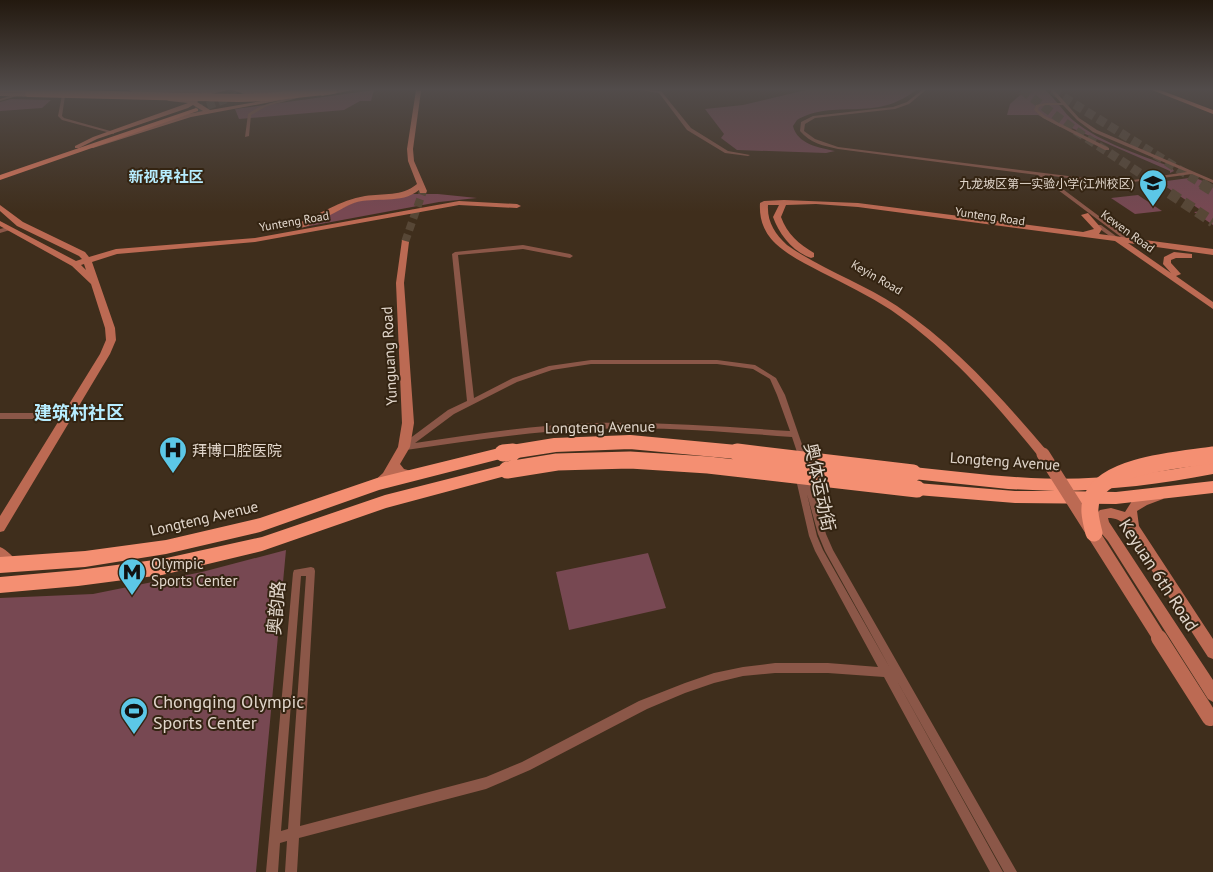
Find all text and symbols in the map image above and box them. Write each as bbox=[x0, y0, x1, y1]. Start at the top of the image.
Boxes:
district label: 新视界社区 bbox=[128, 167, 204, 186]
school or university icon: 九龙坡区第一实验小学(江州校区) bbox=[1138, 168, 1168, 207]
place label: 九龙坡区第一实验小学(江州校区) bbox=[959, 176, 1134, 191]
street label: Yunteng Road bbox=[954, 204, 1026, 228]
street label: Yunteng Road bbox=[258, 207, 330, 235]
street label: Kewen Road bbox=[1098, 207, 1158, 255]
street label: Keyin Road bbox=[849, 256, 905, 298]
street label: Yunguang Road bbox=[377, 306, 401, 406]
district label: 建筑村社区 bbox=[34, 401, 124, 424]
street label: Longteng Avenue bbox=[545, 417, 655, 437]
hospital icon: 拜博口腔医院 bbox=[158, 435, 188, 474]
place label: 拜博口腔医院 bbox=[192, 441, 282, 460]
street label: 奥体运动街 bbox=[799, 441, 841, 533]
street label: Longteng Avenue bbox=[949, 448, 1061, 474]
street label: Longteng Avenue bbox=[148, 496, 260, 540]
street label: Keyuan 6th Road bbox=[1114, 515, 1204, 635]
place label: Olympic Sports Center bbox=[151, 554, 238, 590]
metro station icon: Olympic Sports Center bbox=[117, 557, 147, 596]
street label: 奥韵路 bbox=[262, 580, 290, 636]
place label: Chongqing Olympic Sports Center bbox=[153, 690, 304, 734]
sports icon: Chongqing Olympic Sports Center bbox=[119, 696, 149, 735]

